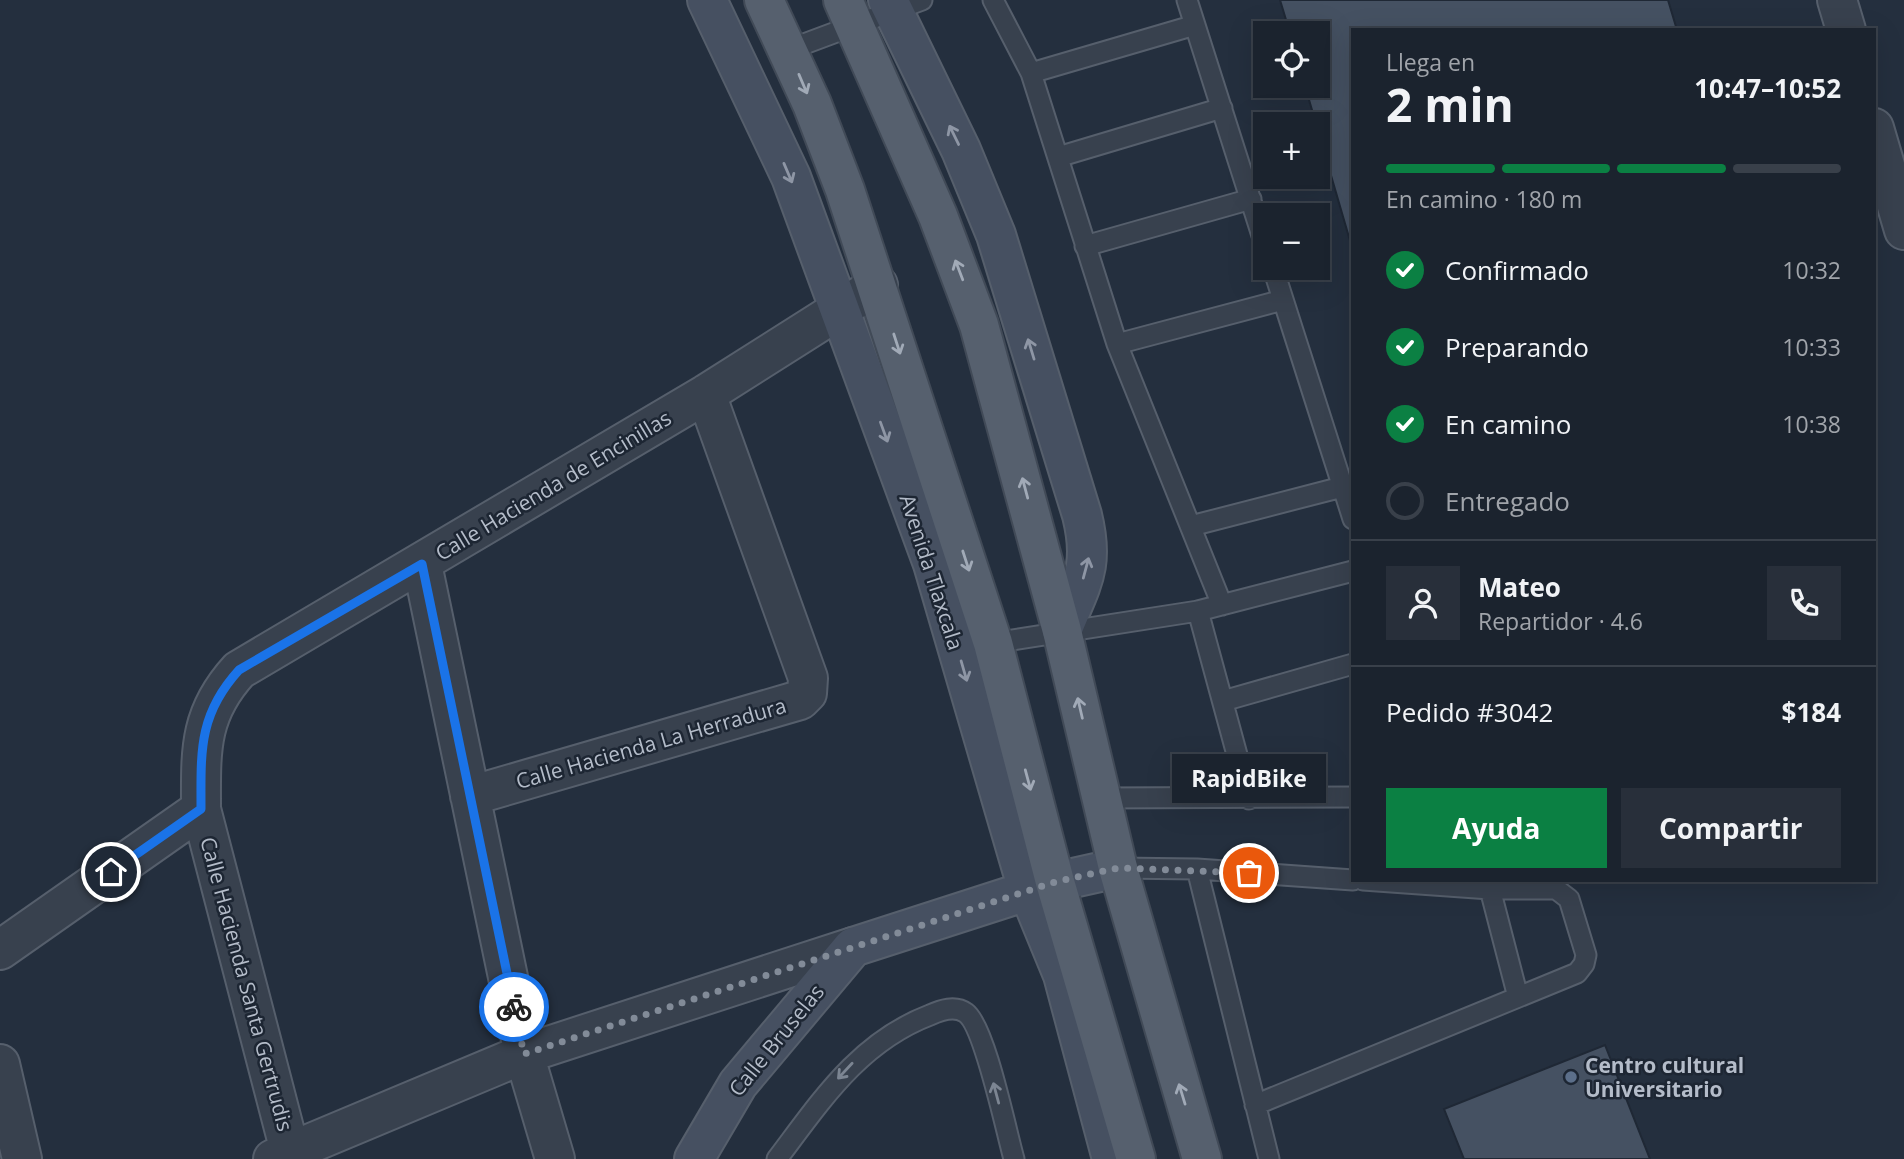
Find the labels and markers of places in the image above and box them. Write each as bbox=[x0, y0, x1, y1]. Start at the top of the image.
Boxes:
callout: RapidBike bbox=[1172, 754, 1326, 803]
pin bbox=[81, 842, 141, 902]
pin bbox=[1219, 843, 1279, 903]
place label: Centro cultural Universitario bbox=[1585, 1051, 1744, 1103]
marker: Centro cultural Universitario bbox=[1563, 1069, 1579, 1085]

